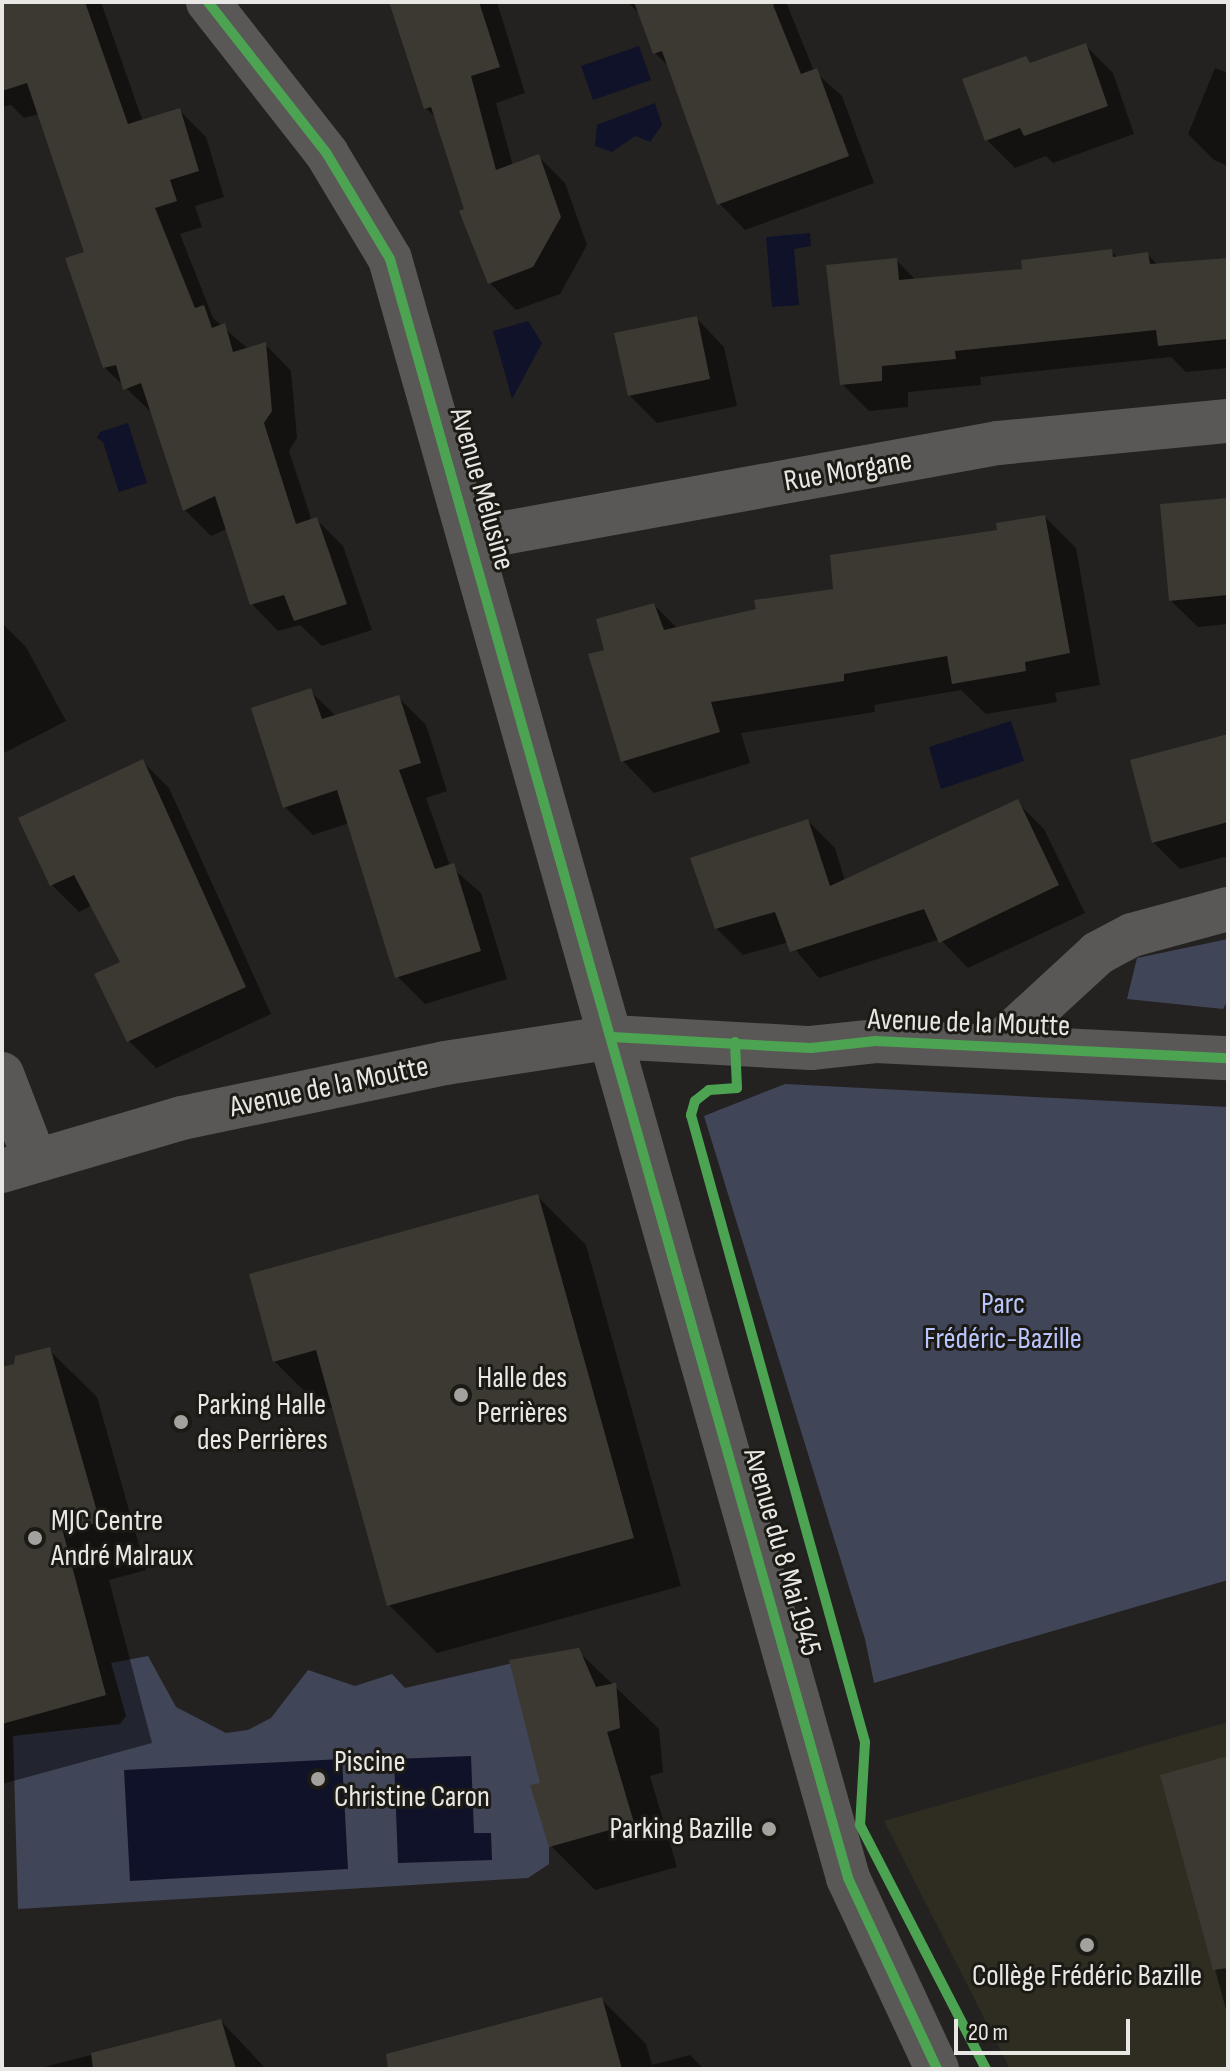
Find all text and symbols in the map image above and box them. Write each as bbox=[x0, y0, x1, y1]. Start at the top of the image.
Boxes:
street label: Avenue Mélusine bbox=[442, 404, 522, 574]
street label: Rue Morgane bbox=[781, 442, 915, 500]
street label: Avenue de la Moutte bbox=[867, 1001, 1071, 1045]
street label: Avenue de la Moutte bbox=[226, 1048, 432, 1126]
park label: Parc Frédéric-Bazille bbox=[924, 1286, 1082, 1356]
place label: Halle des Perrières bbox=[477, 1360, 568, 1430]
marker: Halle des Perrières bbox=[452, 1386, 470, 1404]
place label: Parking Halle des Perrières bbox=[197, 1387, 328, 1458]
marker: Parking Halle des Perrières bbox=[172, 1413, 190, 1431]
street label: Avenue du 8 Mai 1945 bbox=[735, 1444, 829, 1660]
place label: MJC Centre André Malraux bbox=[51, 1503, 193, 1574]
marker: MJC Centre André Malraux bbox=[26, 1529, 44, 1547]
place label: Piscine Christine Caron bbox=[334, 1744, 490, 1814]
marker: Piscine Christine Caron bbox=[309, 1770, 327, 1788]
place label: Parking Bazille bbox=[609, 1811, 753, 1847]
marker: Parking Bazille bbox=[760, 1820, 778, 1838]
marker: Collège Frédéric Bazille bbox=[1078, 1936, 1096, 1954]
place label: Collège Frédéric Bazille bbox=[972, 1958, 1202, 1994]
scale bar bbox=[958, 2003, 1134, 2053]
text: 20 m bbox=[968, 2018, 1008, 2047]

